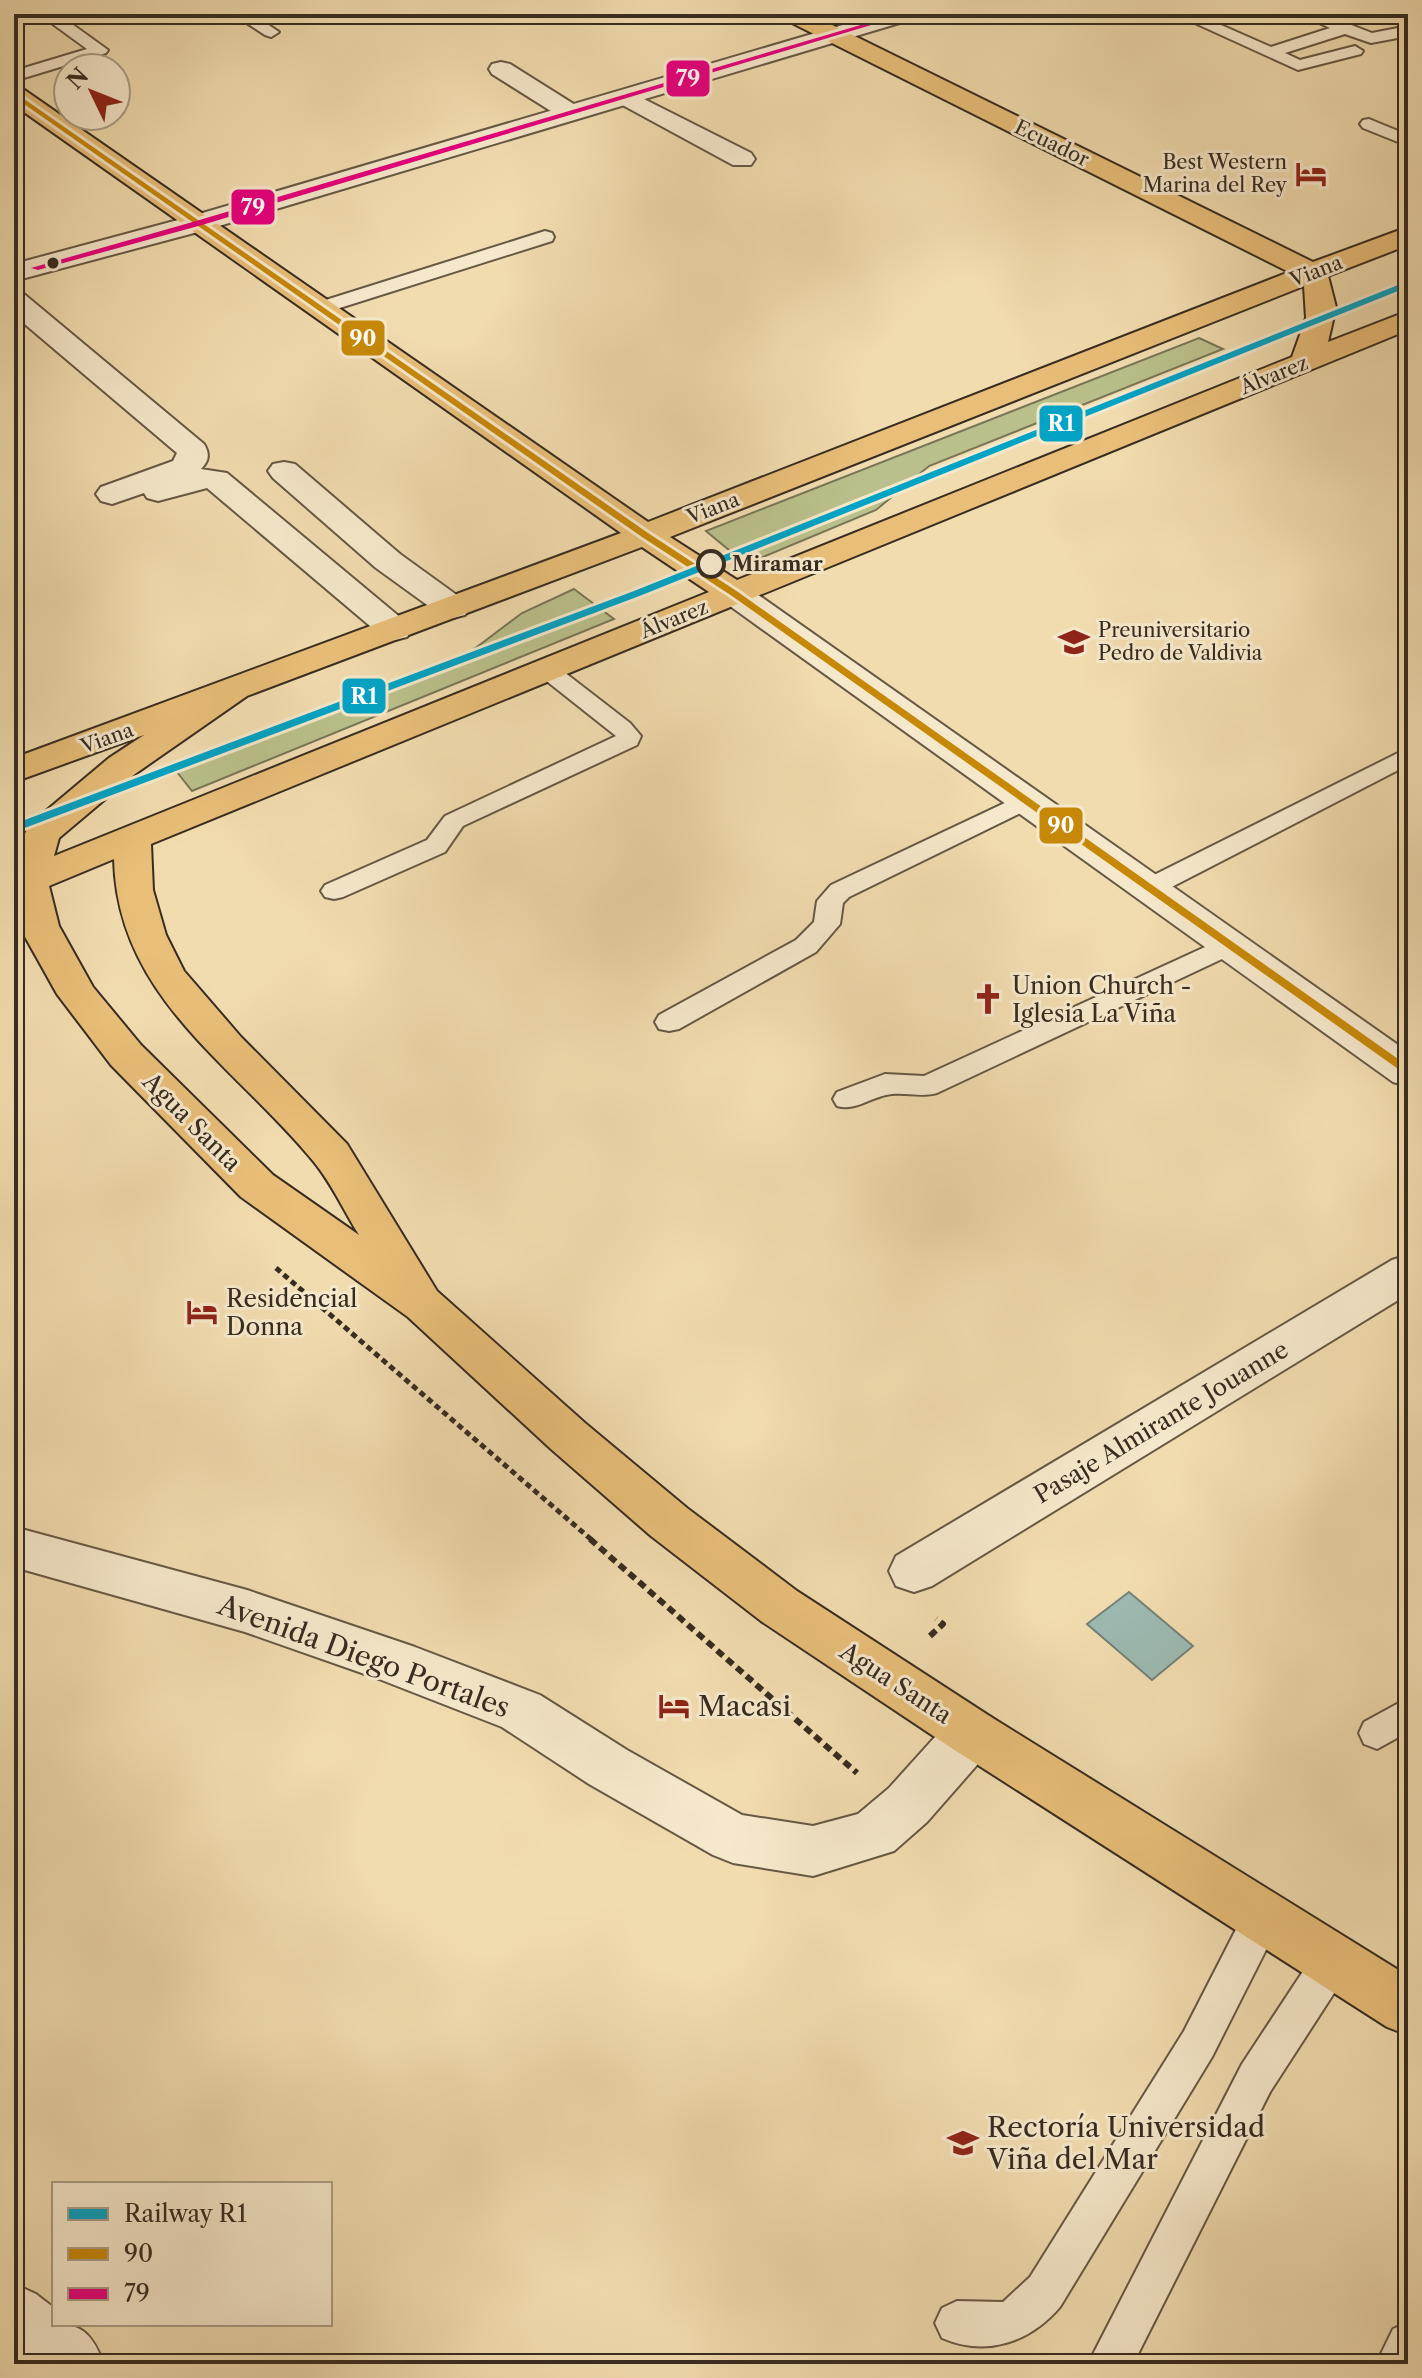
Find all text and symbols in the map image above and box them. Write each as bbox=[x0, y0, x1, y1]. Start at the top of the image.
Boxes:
north arrow bbox=[52, 52, 132, 132]
line badge: 79 bbox=[665, 59, 711, 98]
text: N bbox=[61, 63, 94, 95]
text: 79 bbox=[676, 65, 700, 92]
street label: Ecuador bbox=[1011, 115, 1094, 172]
place label: Best Western Marina del Rey bbox=[1143, 150, 1288, 197]
hotel icon: Best Western Marina del Rey bbox=[1294, 157, 1328, 191]
line badge: 79 bbox=[230, 188, 276, 226]
text: 79 bbox=[241, 194, 265, 221]
street label: Viana bbox=[1285, 250, 1346, 292]
unlabelled marker bbox=[45, 255, 61, 271]
line badge: 90 bbox=[340, 319, 386, 357]
text: 90 bbox=[349, 325, 377, 352]
street label: Álvarez bbox=[1235, 350, 1311, 400]
line badge: R1 bbox=[1038, 404, 1084, 443]
text: R1 bbox=[1047, 410, 1075, 437]
street label: Viana bbox=[682, 487, 743, 529]
marker: Miramar bbox=[697, 550, 725, 578]
place label: Miramar bbox=[732, 552, 823, 576]
street label: Álvarez bbox=[635, 594, 711, 644]
place label: Preuniversitario Pedro de Valdivia bbox=[1098, 618, 1263, 665]
school or university icon: Preuniversitario Pedro de Valdivia bbox=[1057, 625, 1091, 659]
line badge: R1 bbox=[341, 677, 387, 715]
text: R1 bbox=[350, 683, 378, 710]
street label: Viana bbox=[77, 717, 137, 759]
line badge: 90 bbox=[1038, 806, 1084, 845]
text: 90 bbox=[1047, 812, 1075, 839]
place label: Union Church - Iglesia La Viña bbox=[1012, 971, 1191, 1028]
church icon: Union Church - Iglesia La Viña bbox=[971, 982, 1005, 1016]
street label: Agua Santa bbox=[136, 1066, 247, 1177]
place label: Residencial Donna bbox=[226, 1284, 357, 1341]
hotel icon: Residencial Donna bbox=[185, 1295, 219, 1329]
street label: Pasaje Almirante Jouanne bbox=[1029, 1335, 1293, 1509]
street label: Avenida Diego Portales bbox=[213, 1587, 514, 1725]
street label: Agua Santa bbox=[834, 1636, 957, 1730]
hotel icon: Macasi bbox=[657, 1689, 691, 1723]
place label: Macasi bbox=[698, 1689, 791, 1723]
place label: Rectoría Universidad Viña del Mar bbox=[986, 2110, 1265, 2176]
school or university icon: Rectoría Universidad Viña del Mar bbox=[946, 2126, 980, 2160]
legend bbox=[52, 2182, 332, 2326]
text: Railway R1 bbox=[124, 2199, 247, 2228]
text: 90 bbox=[124, 2239, 153, 2268]
text: 79 bbox=[124, 2279, 150, 2308]

